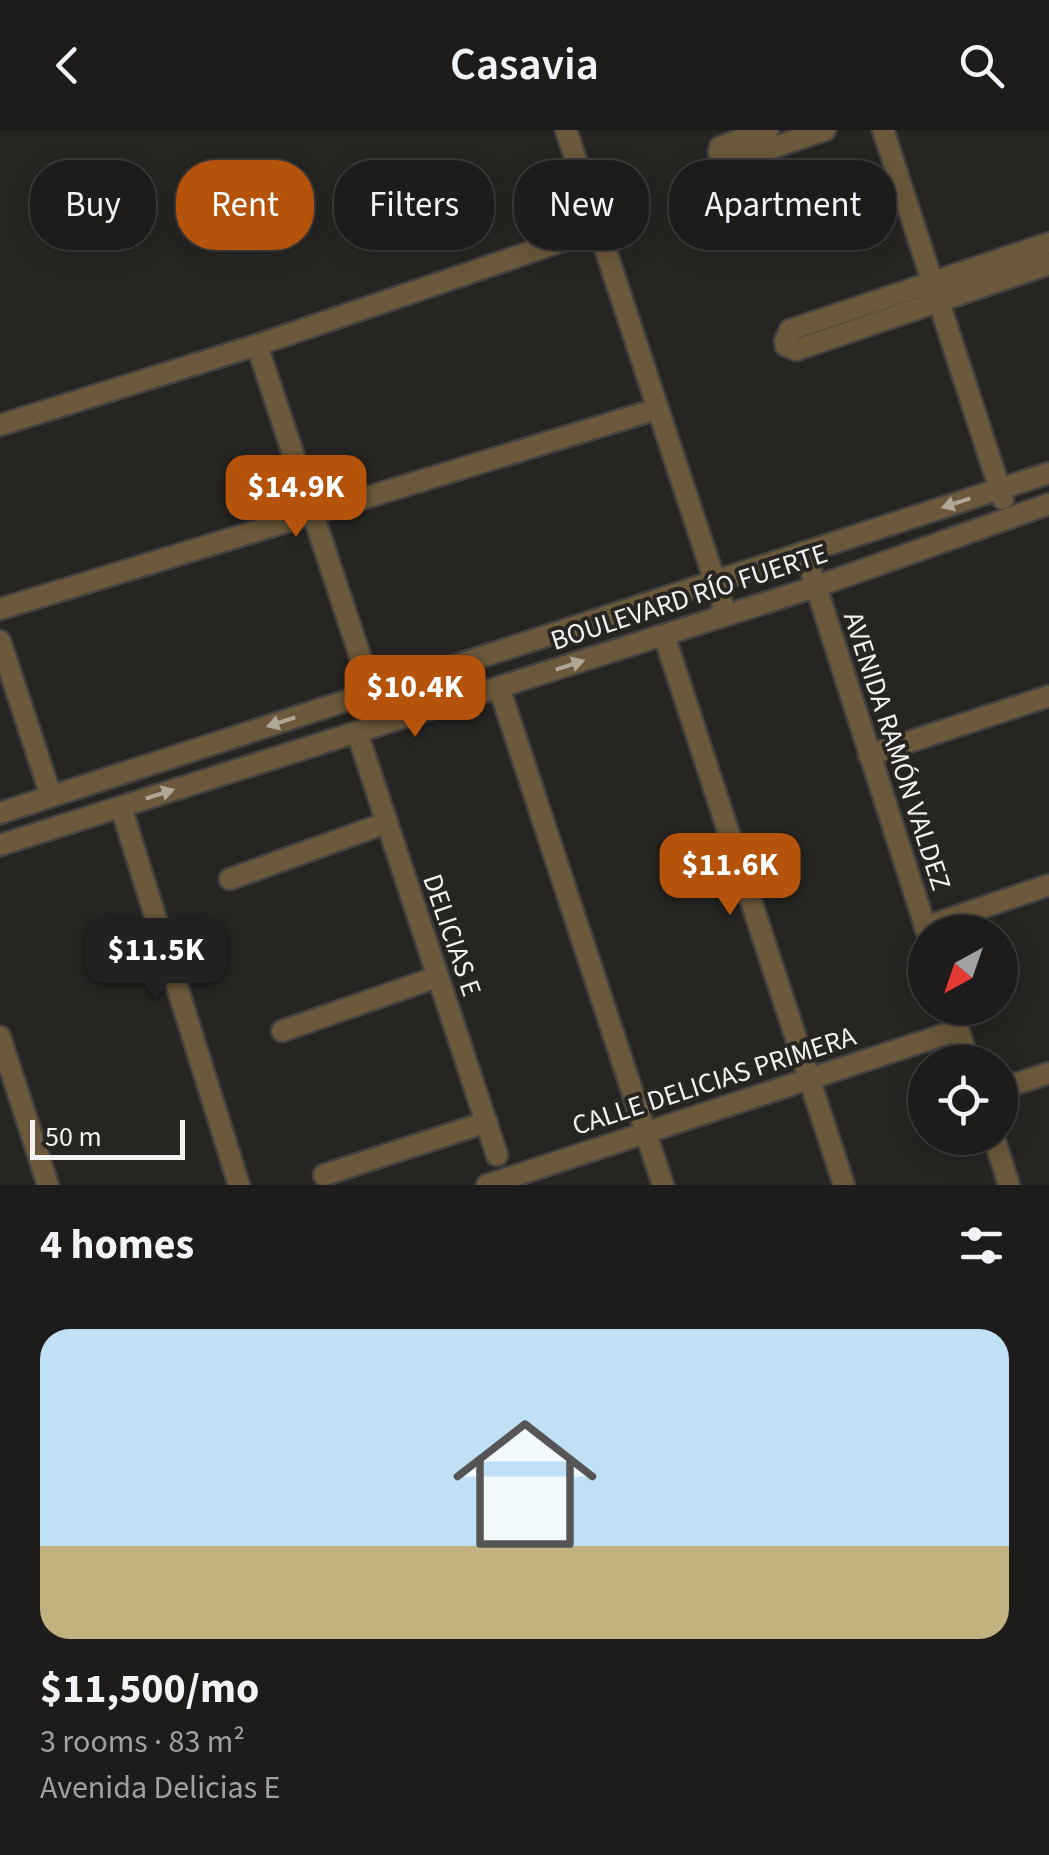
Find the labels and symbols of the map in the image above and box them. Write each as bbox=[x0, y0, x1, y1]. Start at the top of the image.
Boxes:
pin: $14.9K bbox=[215, 455, 377, 540]
one-way arrow bbox=[941, 496, 971, 511]
street label: BOULEVARD RÍO FUERTE bbox=[545, 533, 833, 661]
street label: AVENIDA RAMÓN VALDEZ bbox=[833, 607, 961, 895]
pin: $10.4K bbox=[334, 655, 496, 740]
one-way arrow bbox=[555, 656, 585, 671]
one-way arrow bbox=[265, 715, 295, 730]
one-way arrow bbox=[145, 786, 175, 801]
pin: $11.6K bbox=[649, 833, 811, 918]
street label: DELICIAS E bbox=[412, 869, 492, 1001]
north arrow bbox=[908, 915, 1018, 1025]
pin: $11.5K bbox=[75, 918, 237, 1003]
street label: CALLE DELICIAS PRIMERA bbox=[567, 1016, 862, 1146]
scale bar bbox=[30, 1115, 185, 1160]

